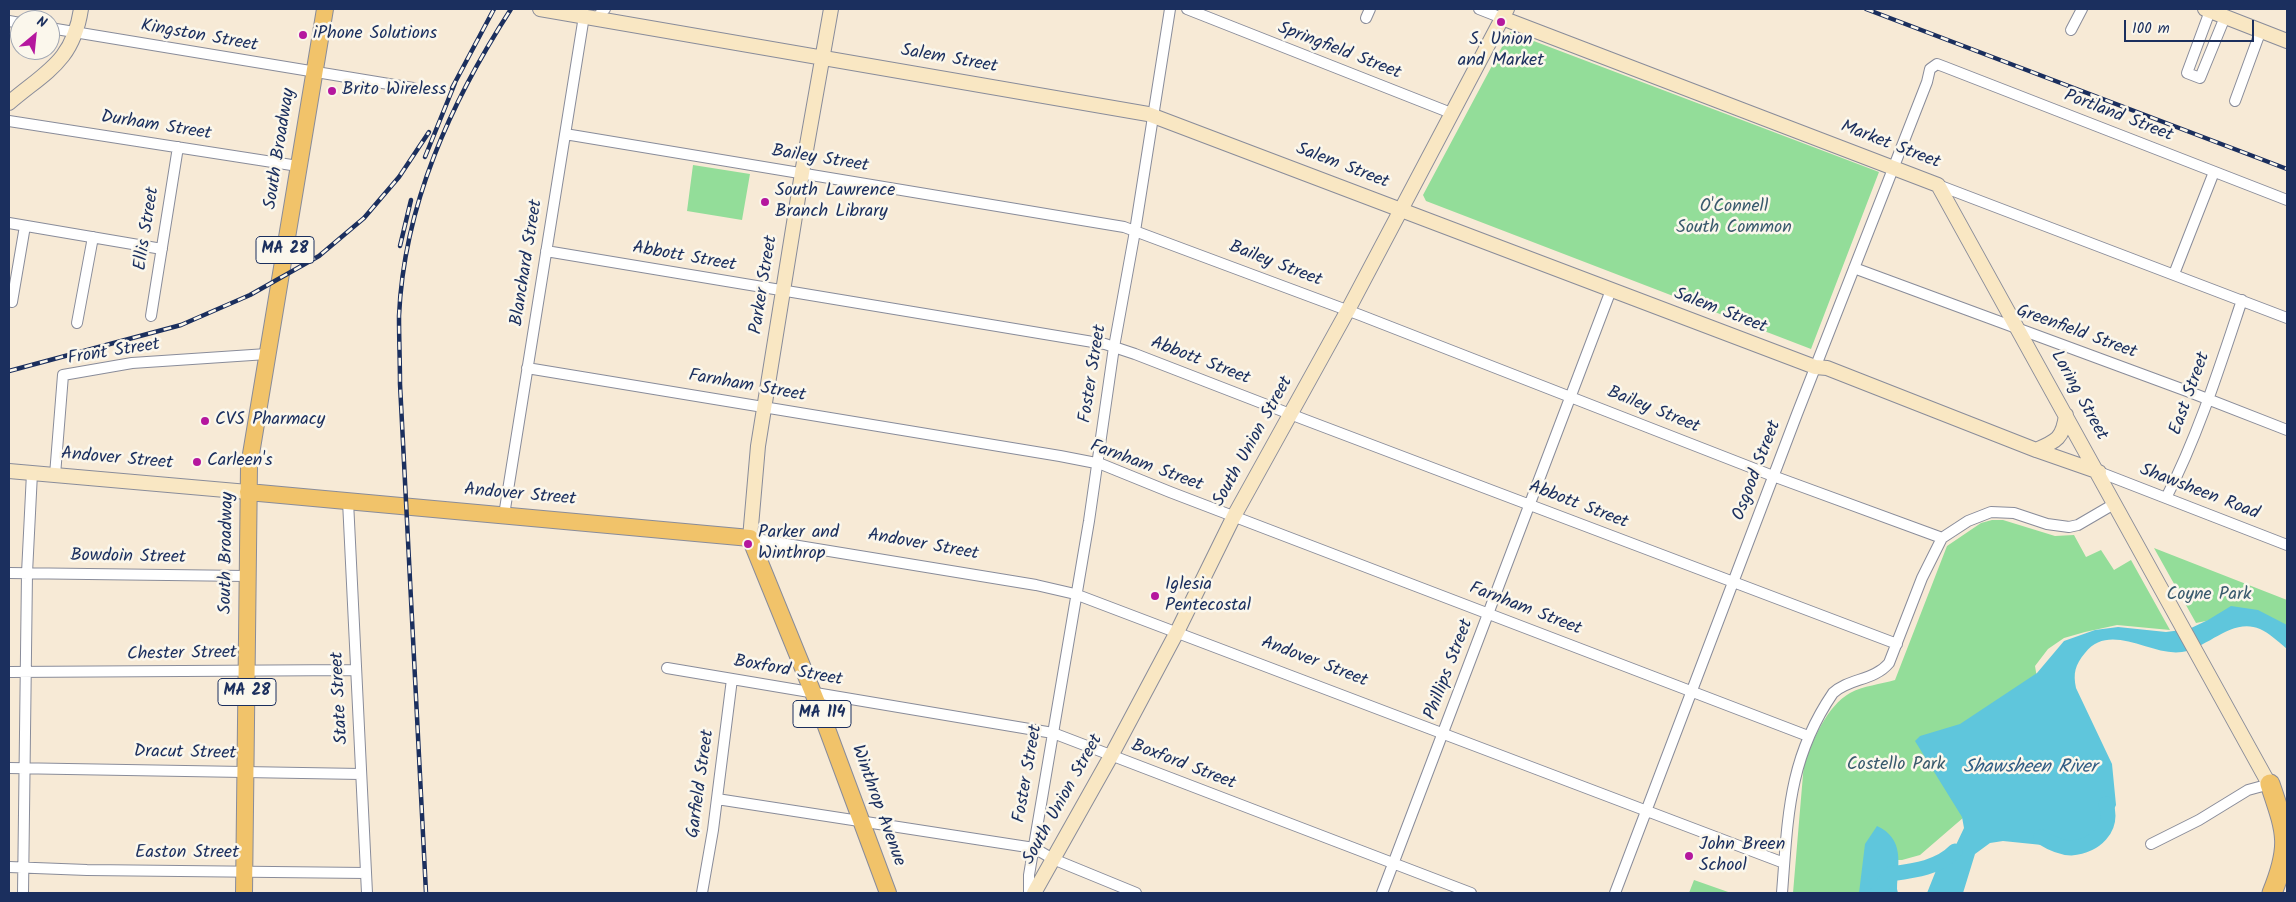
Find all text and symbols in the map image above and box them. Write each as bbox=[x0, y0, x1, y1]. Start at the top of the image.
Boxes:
north arrow bbox=[10, 10, 60, 60]
scale bar bbox=[2126, 10, 2256, 42]
text: N bbox=[33, 11, 51, 34]
street label: Kingston Street bbox=[139, 16, 259, 58]
marker: S. Union and Market bbox=[1495, 16, 1507, 28]
text: 100 m bbox=[2132, 17, 2170, 41]
street label: Springfield Street bbox=[1274, 19, 1404, 85]
place label: iPhone Solutions bbox=[313, 24, 437, 46]
marker: iPhone Solutions bbox=[297, 29, 309, 41]
place label: S. Union and Market bbox=[1458, 30, 1544, 72]
street label: Salem Street bbox=[899, 41, 999, 79]
place label: Brito Wireless bbox=[342, 80, 446, 102]
marker: Brito Wireless bbox=[326, 85, 338, 97]
street label: Portland Street bbox=[2060, 86, 2176, 148]
street label: South Broadway bbox=[261, 87, 301, 211]
street label: Durham Street bbox=[99, 108, 213, 146]
street label: Market Street bbox=[1837, 117, 1943, 175]
street label: Salem Street bbox=[1293, 139, 1391, 195]
street label: Bailey Street bbox=[770, 142, 870, 178]
place label: South Lawrence Branch Library bbox=[775, 181, 895, 223]
street label: Ellis Street bbox=[131, 186, 165, 272]
marker: South Lawrence Branch Library bbox=[759, 196, 771, 208]
park label: O'Connell South Common bbox=[1676, 197, 1792, 240]
street label: Blanchard Street bbox=[507, 198, 549, 328]
street label: Parker Street bbox=[747, 234, 783, 336]
road number: MA 28 bbox=[256, 236, 314, 264]
street label: Bailey Street bbox=[1225, 237, 1325, 293]
street label: Abbott Street bbox=[631, 238, 737, 278]
street label: Salem Street bbox=[1671, 284, 1769, 340]
street label: Greenfield Street bbox=[2013, 301, 2139, 365]
street label: Foster Street bbox=[1076, 323, 1112, 425]
street label: Abbott Street bbox=[1147, 333, 1253, 391]
street label: Front Street bbox=[66, 335, 162, 371]
street label: Loring Street bbox=[2044, 347, 2112, 445]
street label: East Street bbox=[2166, 350, 2216, 438]
street label: Farnham Street bbox=[687, 366, 807, 408]
street label: South Union Street bbox=[1209, 373, 1299, 511]
street label: Bailey Street bbox=[1604, 383, 1702, 439]
place label: CVS Pharmacy bbox=[215, 410, 325, 432]
marker: CVS Pharmacy bbox=[199, 415, 211, 427]
street label: Osgood Street bbox=[1729, 418, 1787, 524]
street label: Farnham Street bbox=[1087, 437, 1205, 497]
street label: Andover Street bbox=[60, 444, 174, 476]
place label: Carleen's bbox=[207, 451, 273, 473]
marker: Carleen's bbox=[191, 456, 203, 468]
street label: Shawsheen Road bbox=[2136, 460, 2262, 526]
street label: Abbott Street bbox=[1525, 477, 1631, 535]
street label: Andover Street bbox=[463, 480, 577, 512]
street label: South Broadway bbox=[216, 492, 240, 614]
place label: Parker and Winthrop bbox=[758, 523, 839, 566]
street label: Andover Street bbox=[866, 526, 980, 566]
marker: Parker and Winthrop bbox=[742, 538, 754, 550]
street label: Bowdoin Street bbox=[70, 546, 186, 570]
place label: Iglesia Pentecostal bbox=[1165, 575, 1251, 618]
street label: Farnham Street bbox=[1466, 579, 1584, 641]
park label: Coyne Park bbox=[2167, 585, 2251, 607]
marker: Iglesia Pentecostal bbox=[1149, 590, 1161, 602]
street label: Phillips Street bbox=[1421, 617, 1479, 723]
street label: Andover Street bbox=[1258, 633, 1370, 693]
street label: Chester Street bbox=[127, 643, 237, 667]
street label: State Street bbox=[328, 651, 354, 745]
street label: Boxford Street bbox=[732, 652, 844, 692]
road number: MA 28 bbox=[218, 679, 276, 706]
road number: MA 114 bbox=[793, 701, 851, 728]
street label: Foster Street bbox=[1010, 723, 1048, 825]
street label: Garfield Street bbox=[684, 728, 720, 840]
street label: South Union Street bbox=[1019, 731, 1109, 869]
street label: Boxford Street bbox=[1128, 736, 1238, 796]
street label: Dracut Street bbox=[134, 742, 236, 766]
street label: Winthrop Avenue bbox=[845, 742, 909, 870]
park label: Costello Park bbox=[1847, 755, 1945, 777]
water label: Shawsheen River bbox=[1963, 758, 2097, 780]
place label: John Breen School bbox=[1699, 835, 1785, 878]
street label: Easton Street bbox=[135, 843, 239, 865]
marker: John Breen School bbox=[1683, 850, 1695, 862]

